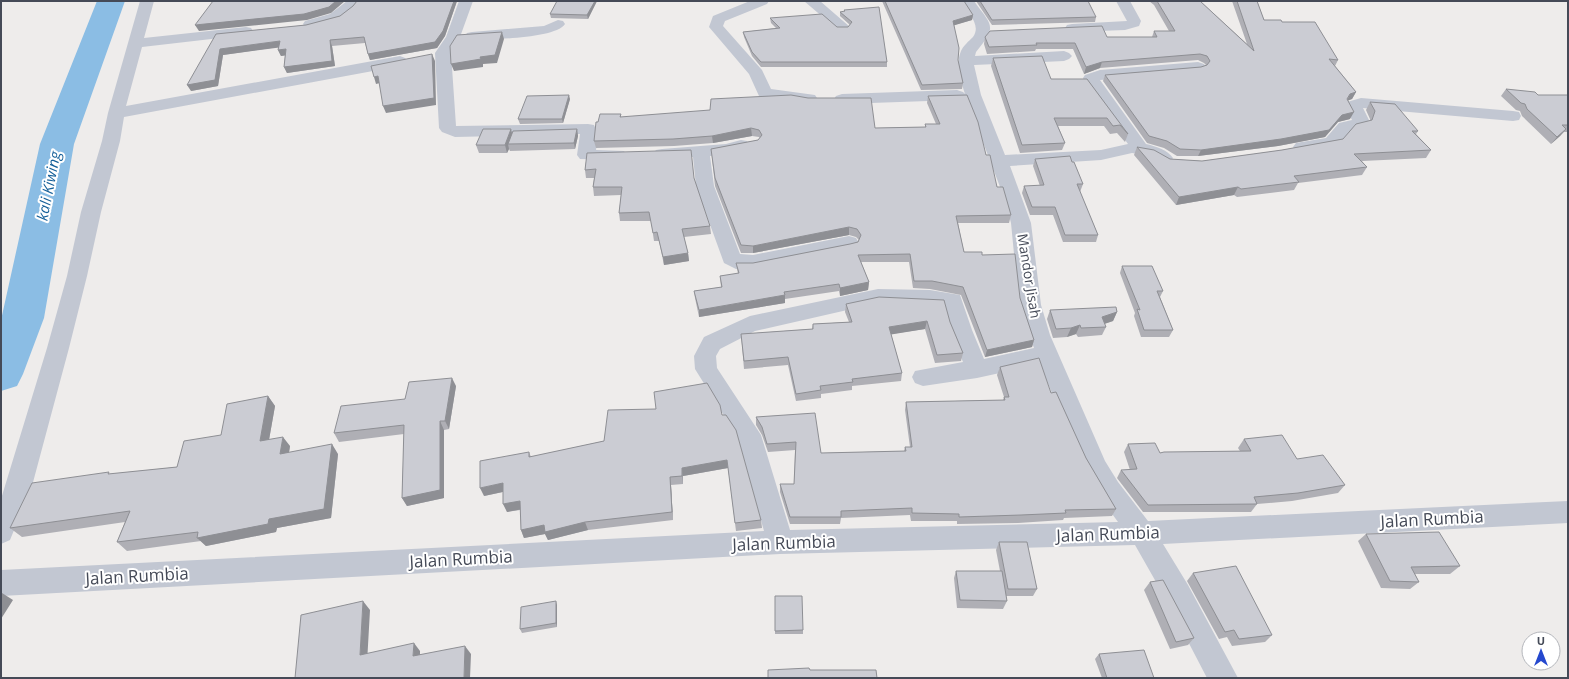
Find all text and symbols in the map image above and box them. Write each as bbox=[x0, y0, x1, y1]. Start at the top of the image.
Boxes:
water label: kali Kiwing bbox=[31, 148, 65, 222]
street label: Mandor Jisah bbox=[1013, 232, 1046, 320]
street label: Jalan Rumbia bbox=[1378, 504, 1484, 533]
street label: Jalan Rumbia bbox=[1054, 520, 1160, 547]
street label: Jalan Rumbia bbox=[730, 529, 836, 556]
street label: Jalan Rumbia bbox=[407, 544, 513, 573]
street label: Jalan Rumbia bbox=[83, 561, 189, 590]
north arrow bbox=[1521, 631, 1561, 671]
text: U bbox=[1537, 633, 1545, 648]

